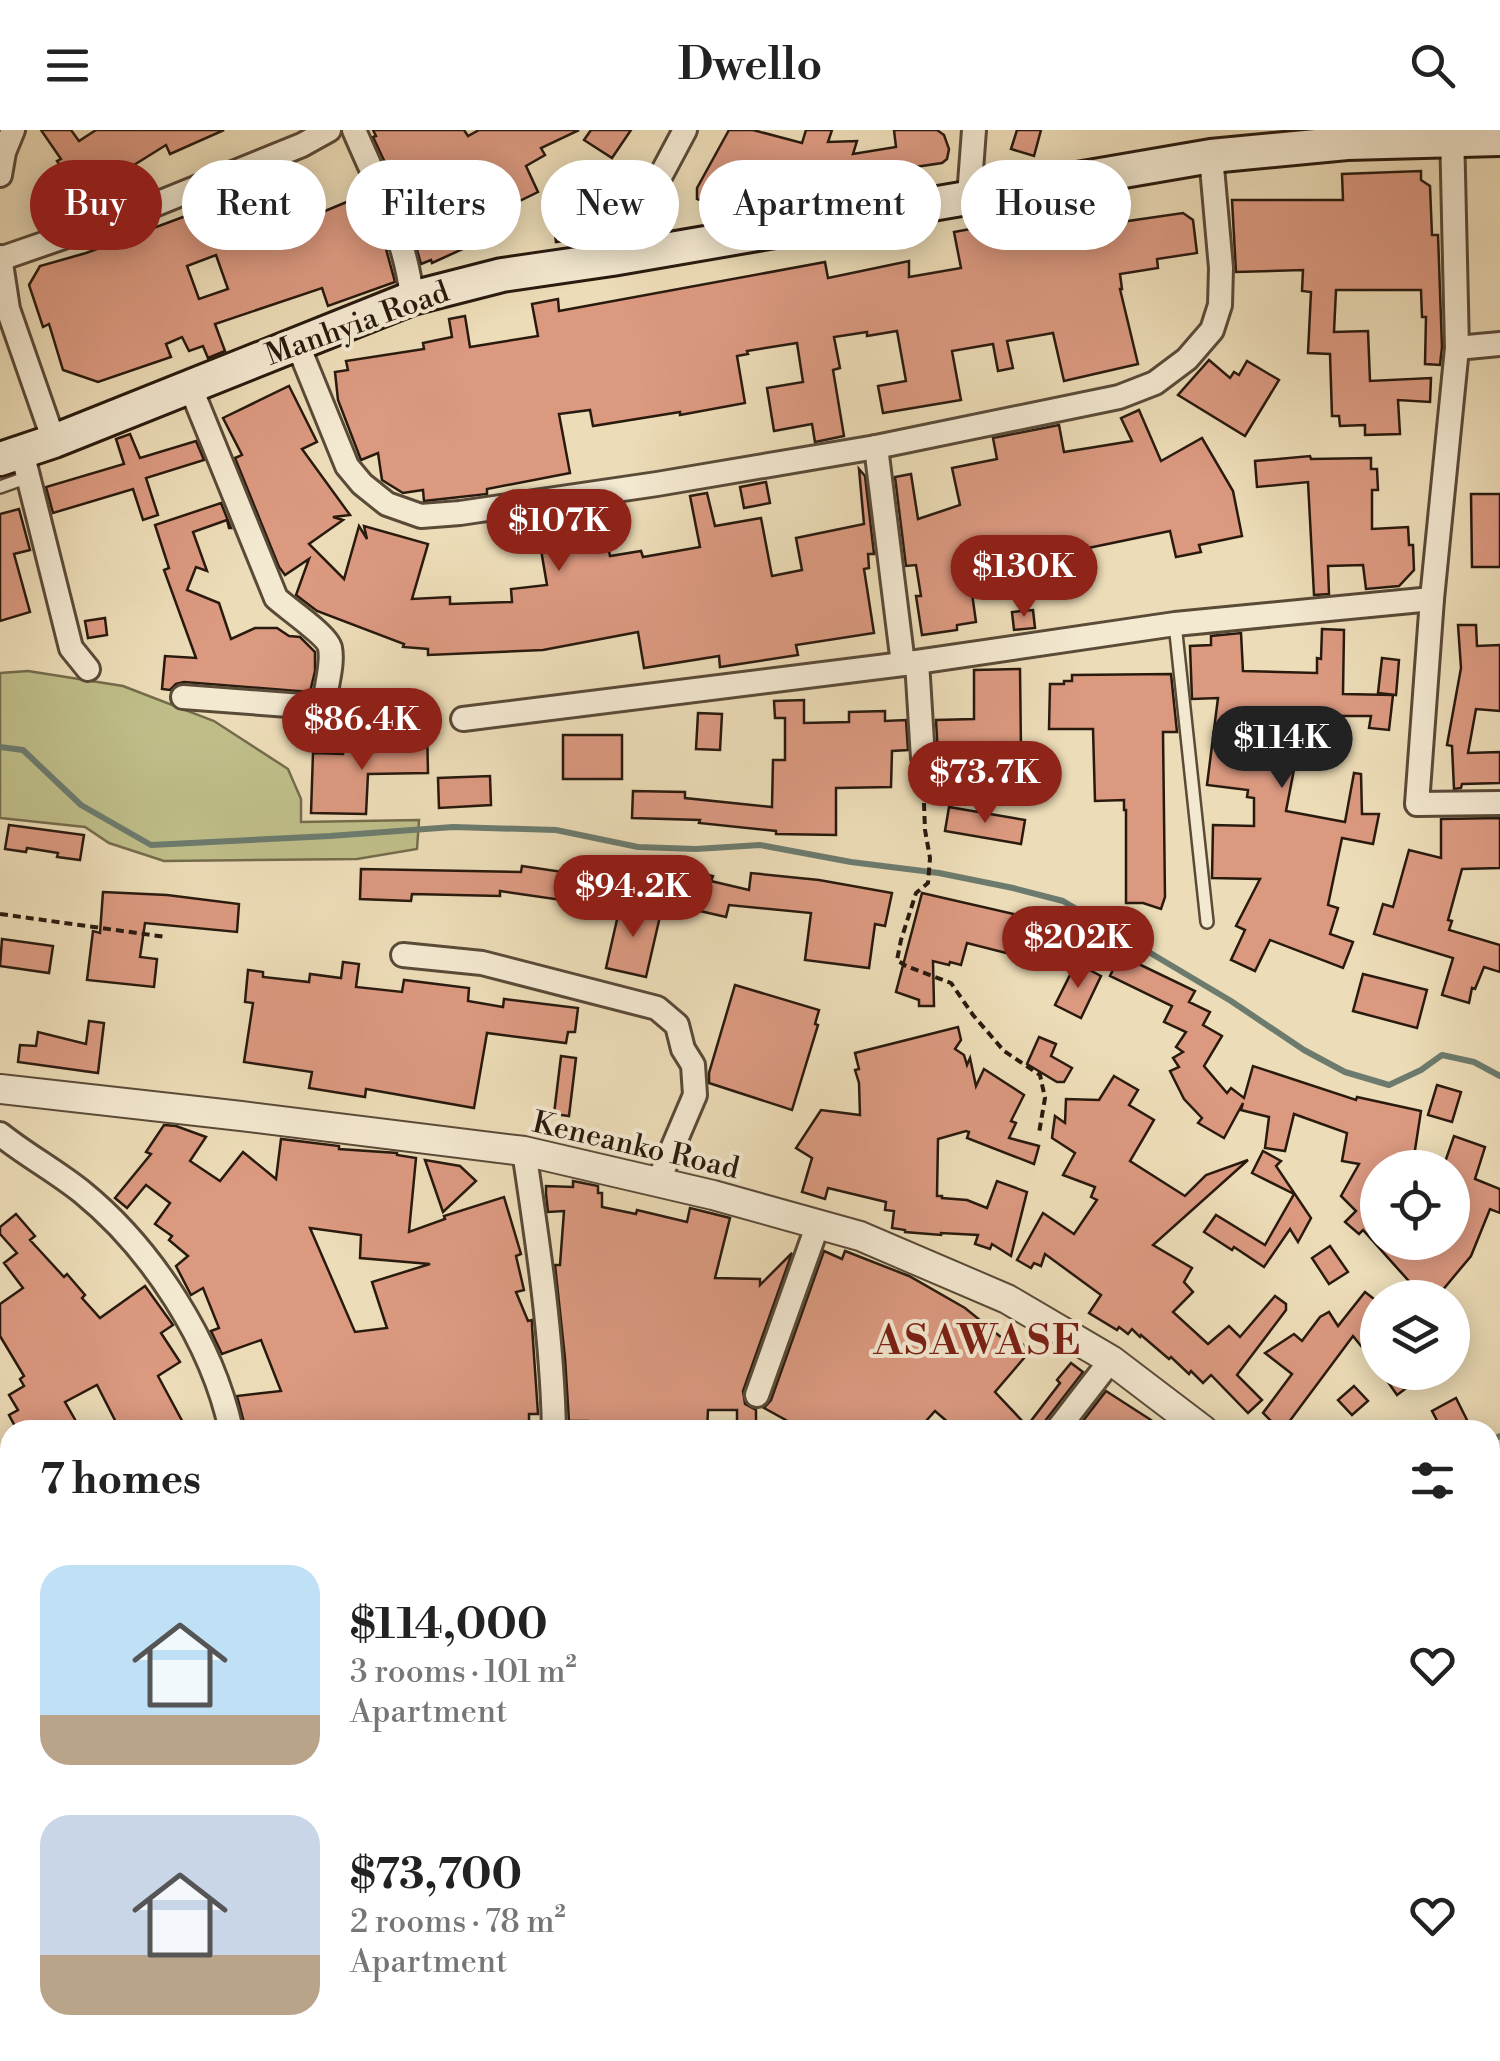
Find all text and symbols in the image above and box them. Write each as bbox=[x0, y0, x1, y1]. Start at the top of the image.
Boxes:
text: Dwello bbox=[678, 37, 822, 94]
icon: menu bbox=[40, 38, 95, 93]
icon: search bbox=[1405, 38, 1460, 93]
chip: Buy bbox=[30, 160, 162, 250]
chip: Rent bbox=[182, 160, 326, 250]
chip: Filters bbox=[346, 160, 521, 250]
chip: New bbox=[541, 160, 679, 250]
chip: Apartment bbox=[699, 160, 941, 250]
chip: House bbox=[961, 160, 1131, 250]
street label: Manhyia Road bbox=[260, 273, 454, 375]
pin: $107K bbox=[489, 489, 629, 574]
text: $107K bbox=[508, 501, 610, 541]
pin: $130K bbox=[954, 535, 1094, 620]
text: $130K bbox=[973, 547, 1075, 587]
pin: $86.4K bbox=[281, 688, 443, 773]
text: $86.4K bbox=[304, 700, 420, 740]
pin: $114K bbox=[1212, 706, 1352, 791]
text: $114K bbox=[1234, 718, 1330, 758]
pin: $73.7K bbox=[904, 741, 1066, 826]
text: $73.7K bbox=[930, 753, 1040, 793]
pin: $94.2K bbox=[552, 855, 714, 940]
text: $94.2K bbox=[576, 867, 690, 907]
pin: $202K bbox=[1008, 906, 1148, 991]
text: $202K bbox=[1024, 918, 1132, 958]
street label: Keneanko Road bbox=[529, 1104, 743, 1188]
map controls bbox=[1360, 1150, 1470, 1390]
button: locate bbox=[1360, 1150, 1470, 1260]
button: layers bbox=[1360, 1280, 1470, 1390]
district label: ASAWASE bbox=[872, 1317, 1083, 1367]
icon: filters bbox=[1405, 1453, 1460, 1508]
text: 7 homes bbox=[40, 1454, 201, 1507]
text: $114,000 bbox=[350, 1599, 547, 1652]
icon: home bbox=[120, 1605, 240, 1725]
icon: heart bbox=[1405, 1638, 1460, 1693]
text: 3 rooms · 101 m² bbox=[350, 1652, 577, 1692]
text: Apartment bbox=[350, 1692, 507, 1732]
text: $73,700 bbox=[350, 1849, 522, 1902]
icon: home bbox=[120, 1855, 240, 1975]
icon: heart bbox=[1405, 1888, 1460, 1943]
text: 2 rooms · 78 m² bbox=[350, 1902, 566, 1942]
text: Apartment bbox=[350, 1942, 507, 1982]

